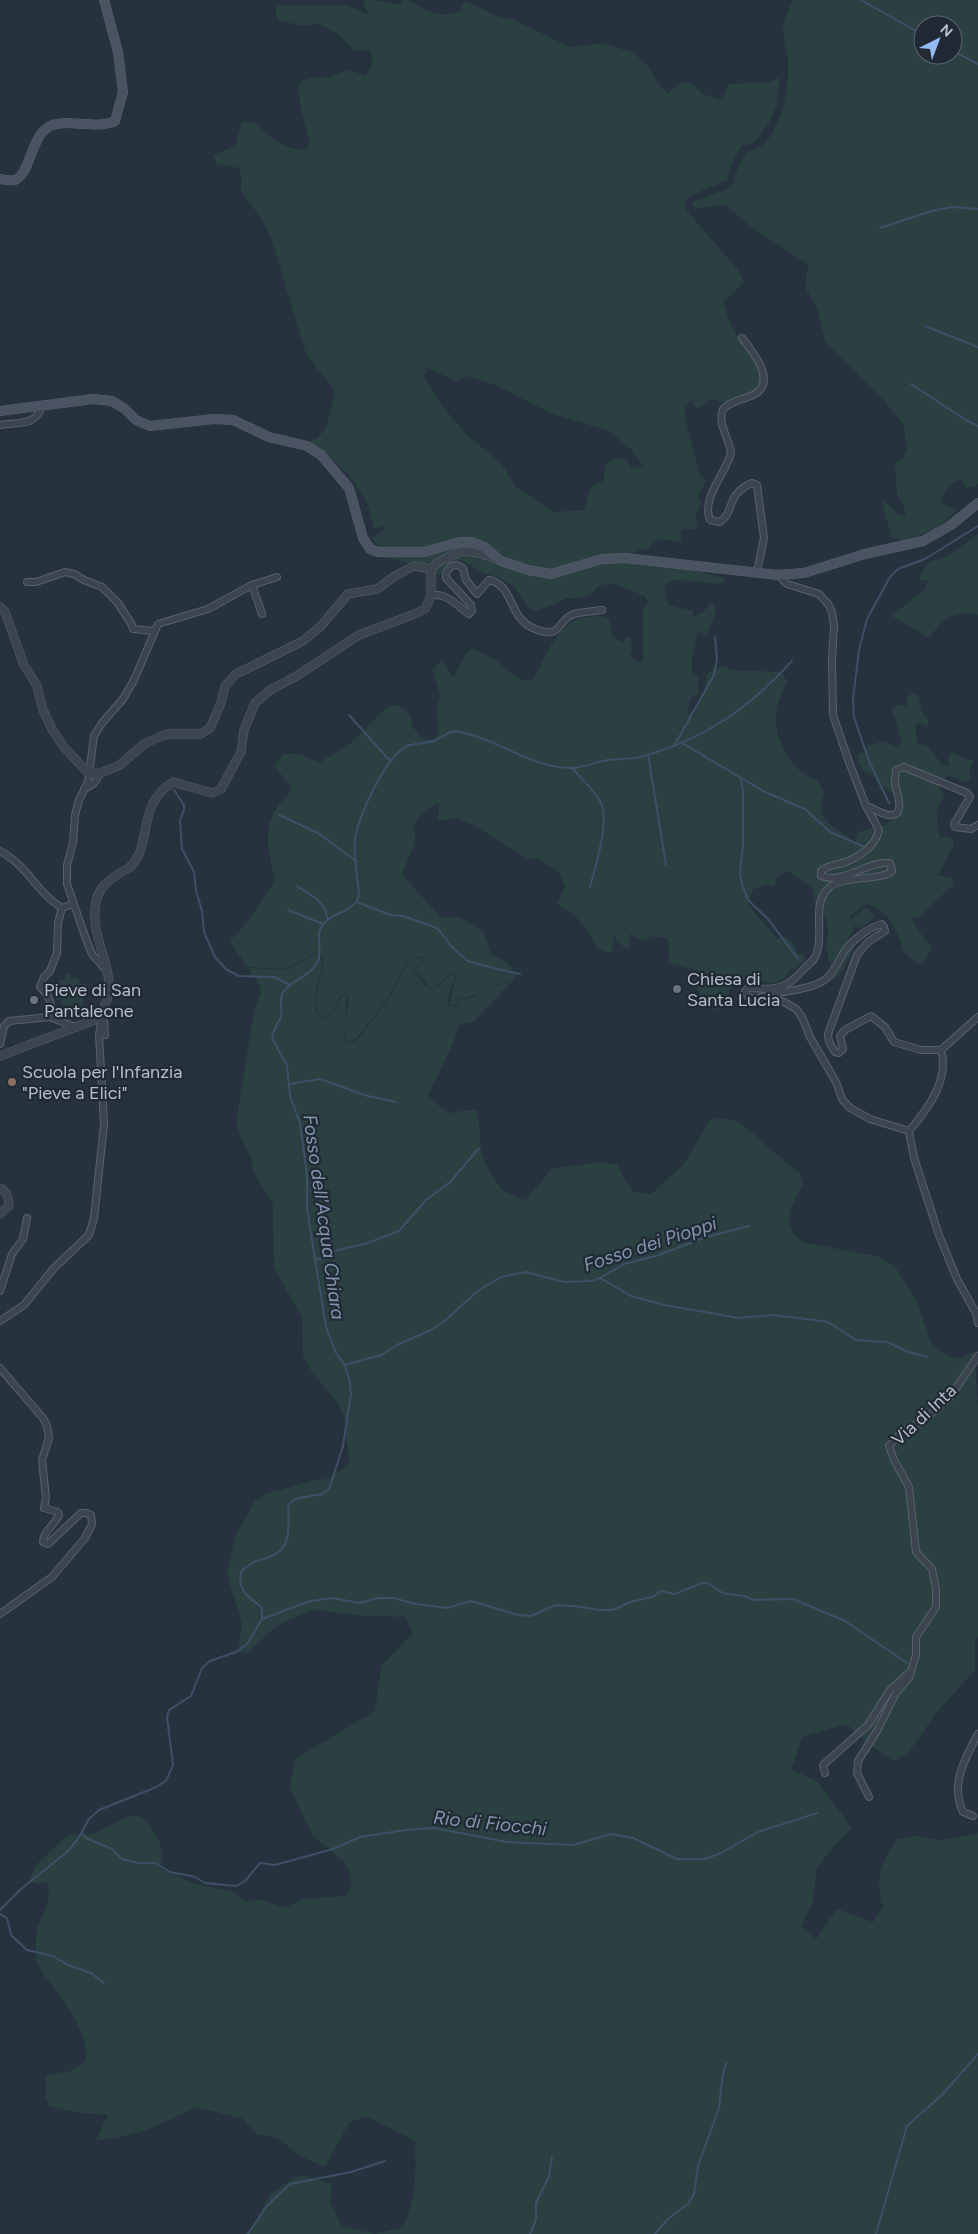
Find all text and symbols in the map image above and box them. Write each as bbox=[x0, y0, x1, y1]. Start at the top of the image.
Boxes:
north arrow bbox=[913, 15, 963, 65]
text: N bbox=[937, 21, 956, 41]
place label: Chiesa di Santa Lucia bbox=[687, 968, 780, 1011]
place label: Pieve di San Pantaleone bbox=[44, 979, 141, 1022]
marker: Chiesa di Santa Lucia bbox=[671, 983, 683, 995]
marker: Pieve di San Pantaleone bbox=[28, 994, 40, 1006]
place label: Scuola per l'Infanzia "Pieve a Elici" bbox=[22, 1061, 182, 1104]
marker: Scuola per l'Infanzia "Pieve a Elici" bbox=[6, 1076, 18, 1088]
water label: Fosso dell'Acqua Chiara bbox=[298, 1113, 350, 1321]
water label: Fosso dei Pioppi bbox=[580, 1211, 720, 1276]
street label: Via di Inta bbox=[887, 1380, 961, 1450]
water label: Rio di Fiocchi bbox=[432, 1806, 548, 1840]

